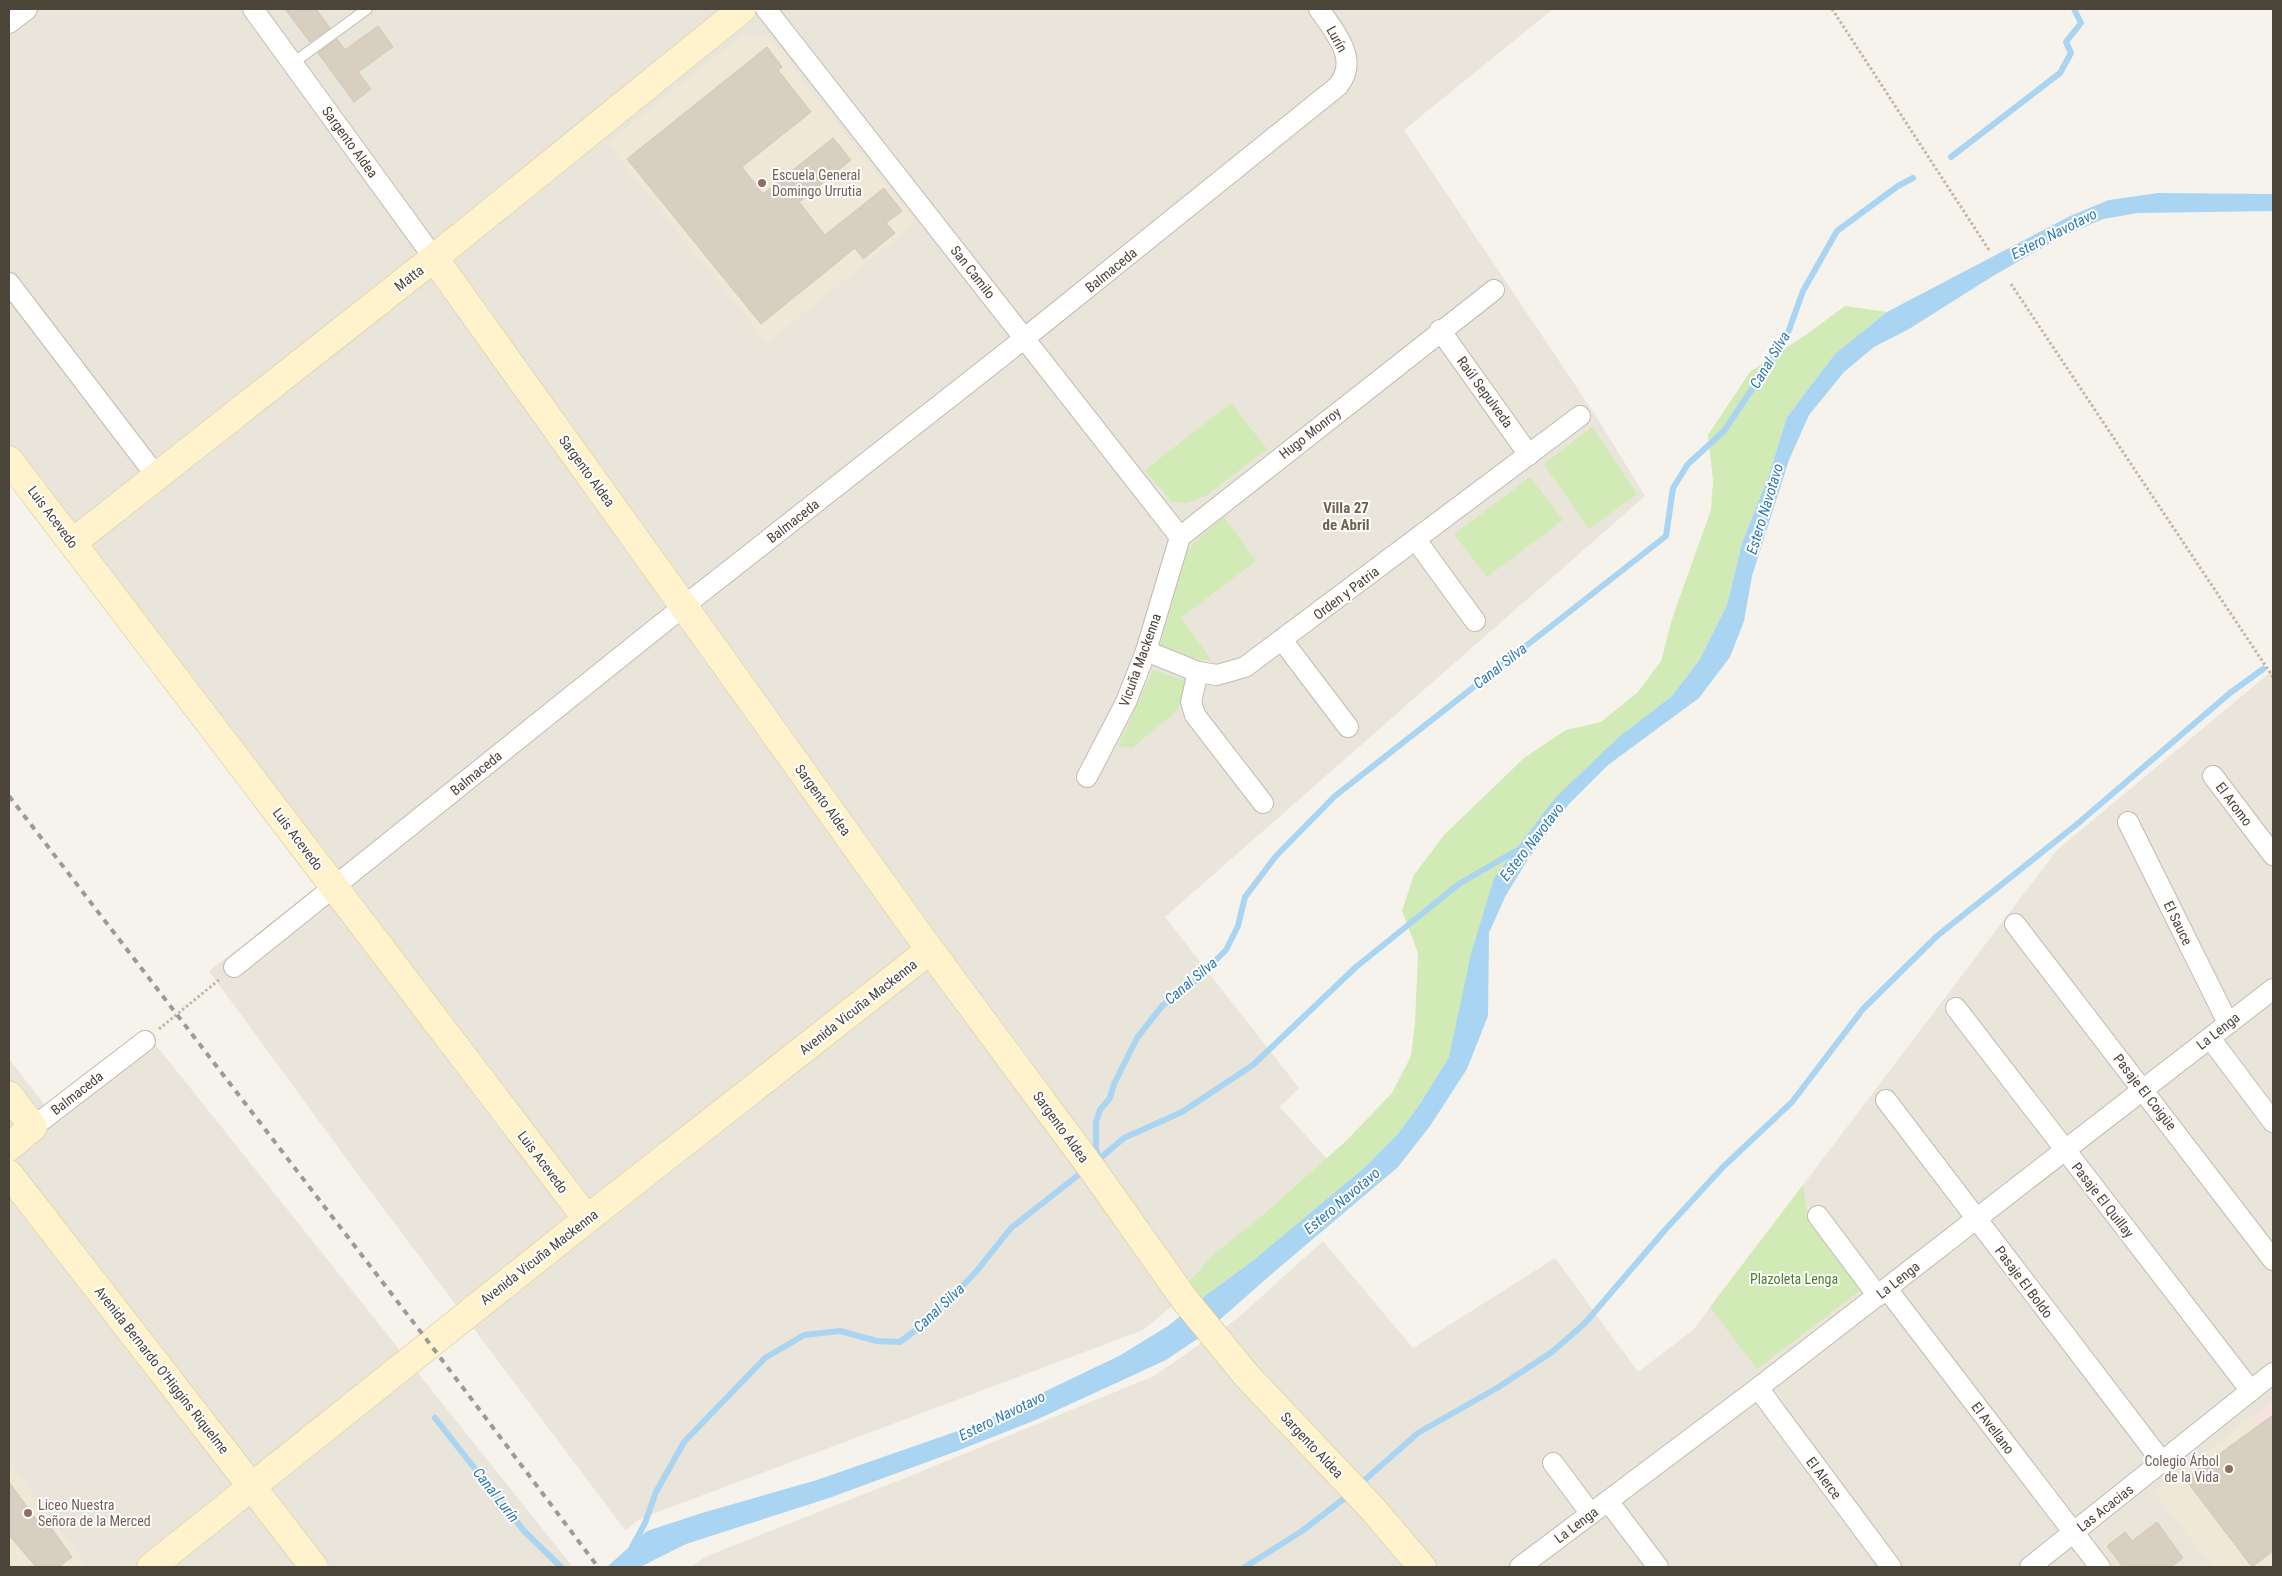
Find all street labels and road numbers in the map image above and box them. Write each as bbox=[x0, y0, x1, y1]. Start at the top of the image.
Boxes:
street label: Lurín bbox=[1323, 23, 1351, 55]
street label: Sargento Aldea bbox=[319, 103, 381, 181]
street label: San Camilo bbox=[947, 242, 999, 302]
street label: Balmaceda bbox=[1082, 244, 1140, 296]
street label: Matta bbox=[391, 262, 427, 294]
street label: Raúl Sepulveda bbox=[1454, 353, 1516, 431]
street label: Hugo Monroy bbox=[1276, 404, 1344, 462]
street label: Sargento Aldea bbox=[556, 432, 618, 510]
street label: Luis Acevedo bbox=[25, 483, 81, 551]
street label: Balmaceda bbox=[764, 496, 822, 546]
street label: Orden y Patria bbox=[1310, 563, 1382, 623]
street label: Vicuña Mackenna bbox=[1116, 611, 1164, 709]
street label: Balmaceda bbox=[447, 747, 505, 799]
street label: Sargento Aldea bbox=[792, 761, 854, 839]
street label: El Aromo bbox=[2213, 779, 2255, 829]
street label: Luis Acevedo bbox=[270, 805, 326, 873]
street label: El Sauce bbox=[2160, 898, 2196, 948]
street label: Avenida Vicuña Mackenna bbox=[796, 956, 920, 1058]
street label: La Lenga bbox=[2193, 1009, 2243, 1053]
street label: Pasaje El Coigüe bbox=[2110, 1051, 2180, 1134]
street label: Balmaceda bbox=[48, 1068, 106, 1118]
street label: Sargento Aldea bbox=[1030, 1088, 1092, 1166]
street label: Luis Acevedo bbox=[515, 1128, 571, 1196]
street label: Pasaje El Quillay bbox=[2069, 1159, 2137, 1241]
street label: Avenida Vicuña Mackenna bbox=[477, 1206, 601, 1308]
street label: Pasaje El Boldo bbox=[1992, 1243, 2056, 1321]
street label: La Lenga bbox=[1873, 1258, 1923, 1302]
street label: Avenida Bernardo O'Higgins Riquelme bbox=[92, 1283, 233, 1457]
street label: El Avellano bbox=[1968, 1399, 2018, 1457]
street label: Sargento Aldea bbox=[1277, 1409, 1347, 1481]
street label: El Alerce bbox=[1803, 1454, 1845, 1502]
street label: Las Acacias bbox=[2074, 1481, 2136, 1535]
street label: La Lenga bbox=[1551, 1504, 1601, 1546]

